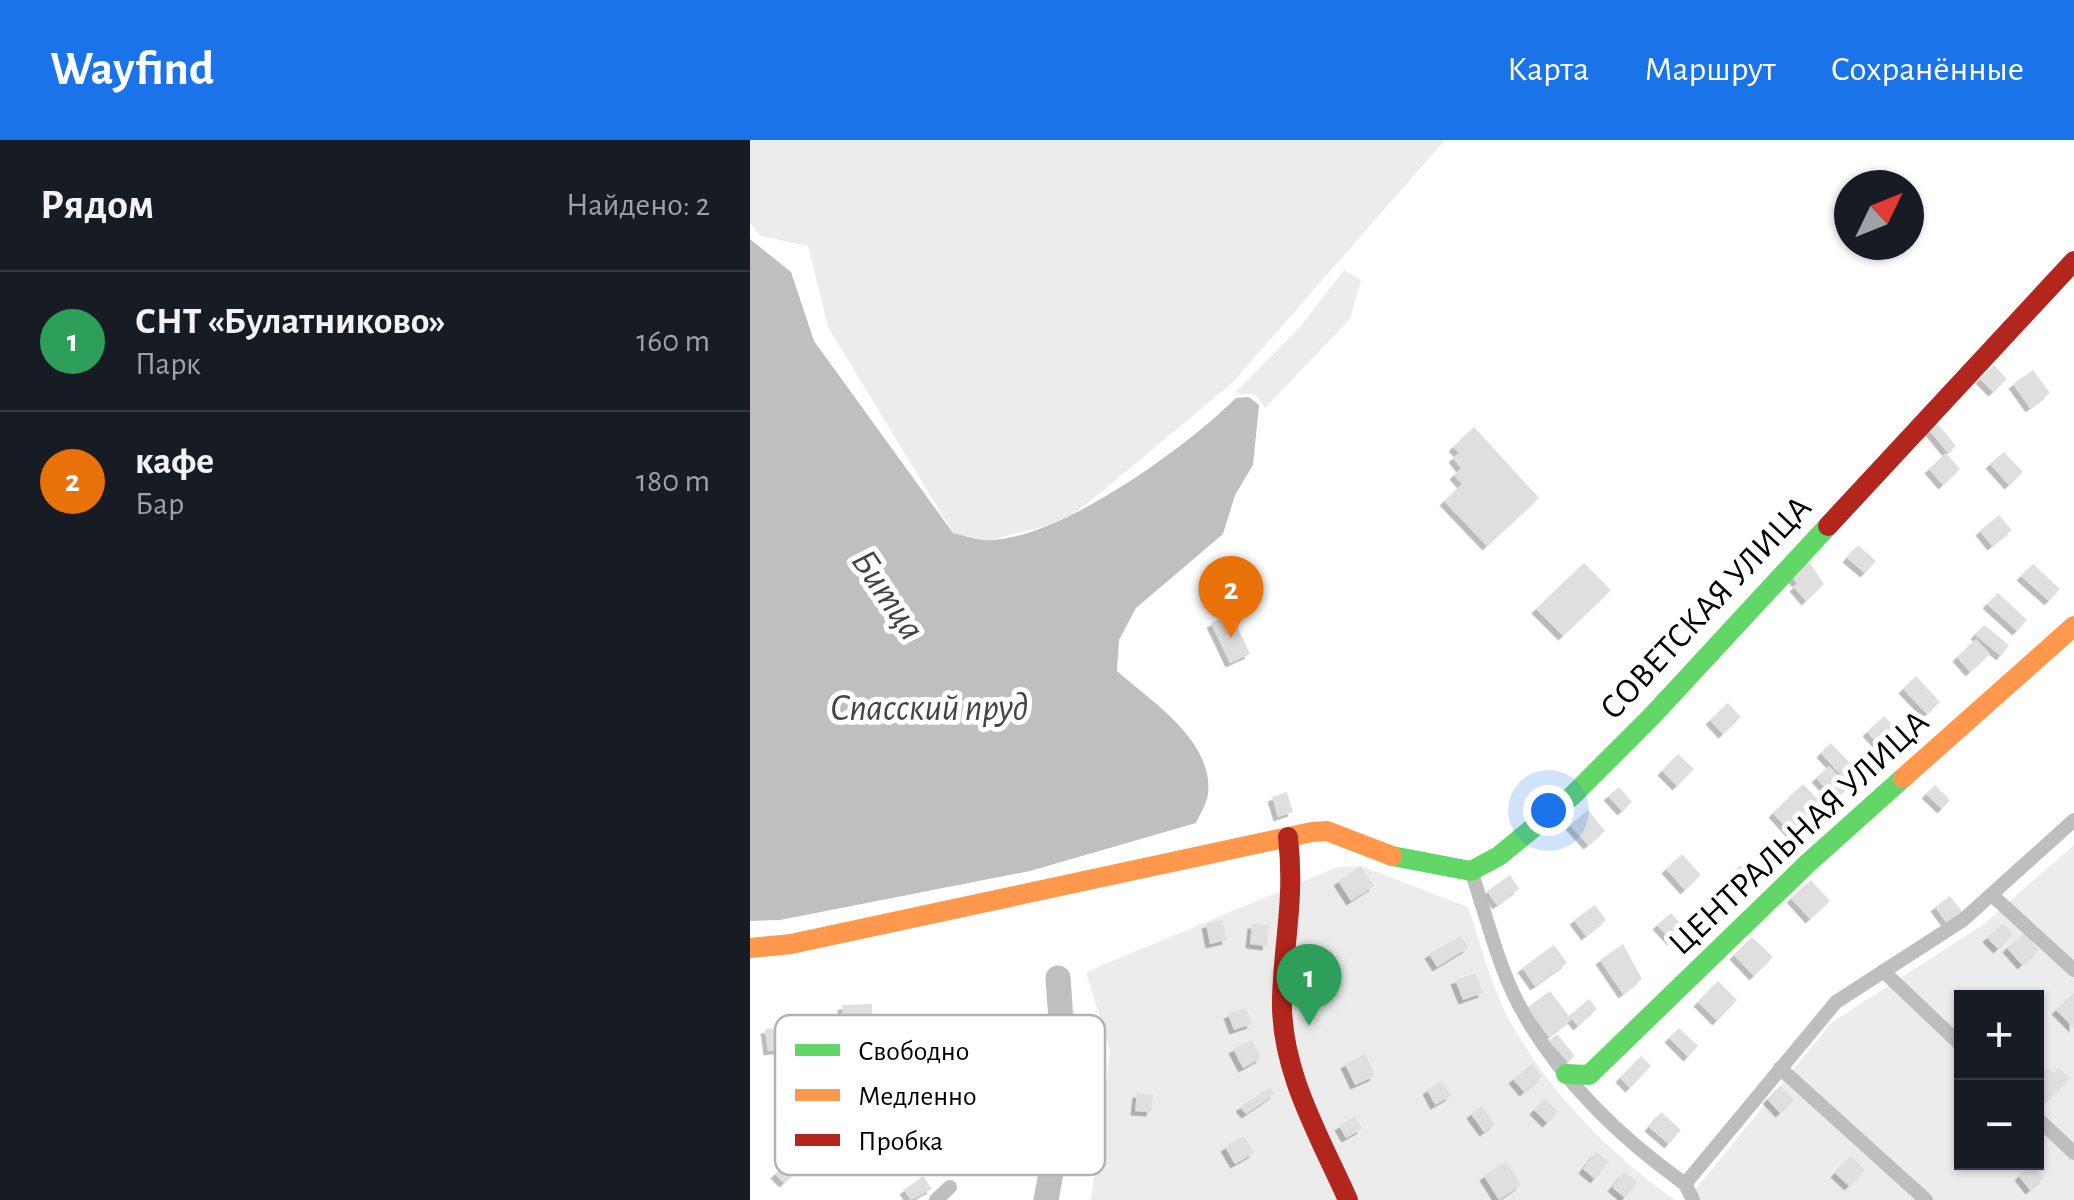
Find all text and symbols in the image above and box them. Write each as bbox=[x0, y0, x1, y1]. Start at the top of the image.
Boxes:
text: Wayfind bbox=[50, 46, 214, 94]
text: Карта bbox=[1507, 52, 1589, 87]
text: Маршрут bbox=[1644, 52, 1776, 87]
text: Сохранённые bbox=[1831, 52, 2024, 87]
north arrow bbox=[1834, 170, 1924, 260]
text: Рядом bbox=[40, 184, 154, 226]
text: Найдено: 2 bbox=[566, 189, 710, 221]
text: СНТ «Булатниково» bbox=[135, 303, 446, 341]
text: 1 bbox=[67, 325, 78, 357]
text: 160 m bbox=[636, 325, 710, 357]
text: Парк bbox=[135, 348, 201, 380]
text: кафе bbox=[135, 443, 214, 481]
text: 2 bbox=[65, 465, 80, 497]
text: 180 m bbox=[636, 465, 710, 497]
text: Бар bbox=[135, 488, 184, 520]
street label: СОВЕТСКАЯ УЛИЦА bbox=[1594, 490, 1818, 726]
water label: Битца bbox=[843, 543, 931, 647]
pin: 2 bbox=[1198, 556, 1264, 638]
water label: Спасский пруд bbox=[830, 690, 1028, 728]
street label: ЦЕНТРАЛЬНАЯ УЛИЦА bbox=[1662, 704, 1936, 962]
your location bbox=[1523, 785, 1574, 836]
pin: 1 bbox=[1276, 944, 1342, 1026]
map controls bbox=[1954, 990, 2044, 1170]
button: + bbox=[1954, 990, 2044, 1080]
legend bbox=[775, 1015, 1105, 1175]
text: Свободно bbox=[858, 1038, 969, 1066]
button: − bbox=[1954, 1080, 2044, 1170]
text: Медленно bbox=[858, 1083, 977, 1111]
text: Пробка bbox=[858, 1128, 943, 1156]

